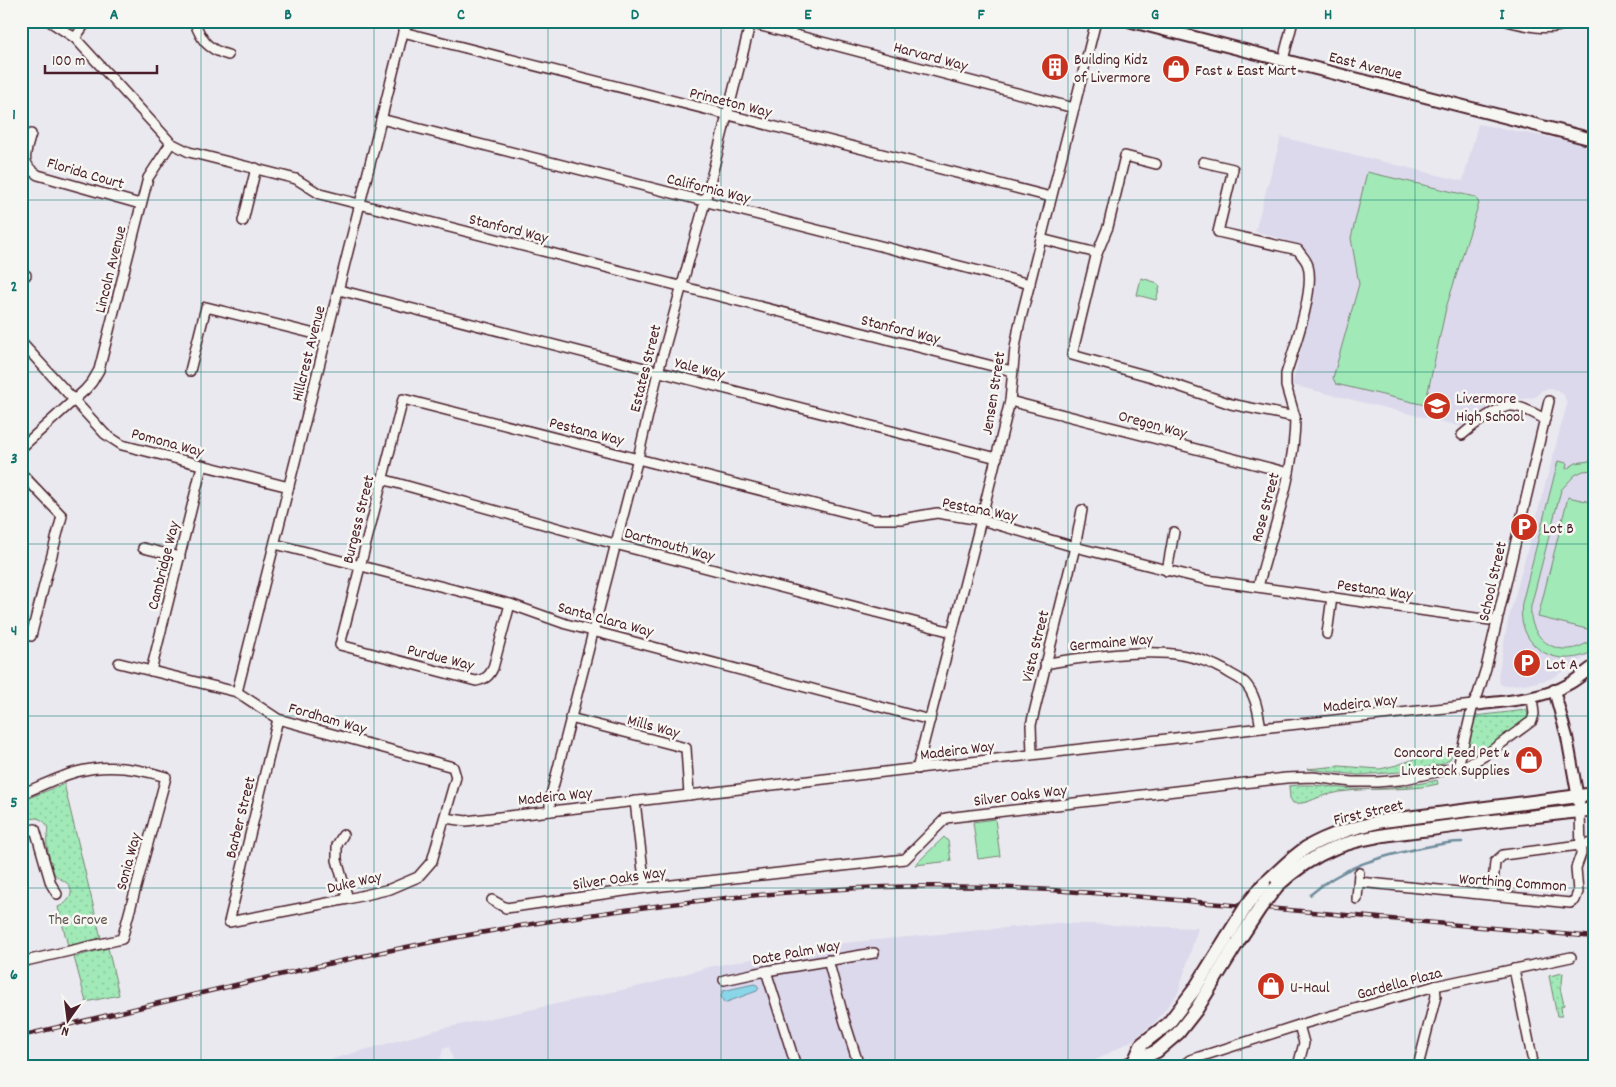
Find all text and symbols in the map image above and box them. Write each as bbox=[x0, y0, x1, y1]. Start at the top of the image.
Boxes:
text: A bbox=[110, 4, 119, 27]
text: B bbox=[284, 4, 292, 27]
text: C bbox=[457, 4, 465, 27]
text: D bbox=[631, 4, 640, 27]
text: E bbox=[804, 4, 812, 27]
text: F bbox=[977, 4, 985, 27]
text: G bbox=[1151, 4, 1159, 27]
text: H bbox=[1324, 4, 1332, 27]
text: I bbox=[1500, 4, 1506, 27]
street label: Harvard Way bbox=[891, 36, 971, 79]
scale bar bbox=[45, 42, 158, 74]
street label: East Avenue bbox=[1326, 46, 1404, 87]
place label: Building Kidz of Livermore bbox=[1074, 49, 1151, 90]
text: 100 m bbox=[52, 51, 85, 73]
building icon: Building Kidz of Livermore bbox=[1040, 52, 1070, 82]
shop icon: Fast & East Mart bbox=[1161, 54, 1191, 84]
place label: Fast & East Mart bbox=[1195, 60, 1297, 83]
street label: Princeton Way bbox=[687, 82, 775, 125]
text: 1 bbox=[12, 104, 16, 127]
street label: Florida Court bbox=[44, 152, 127, 196]
street label: California Way bbox=[664, 168, 753, 211]
street label: Stanford Way bbox=[466, 208, 551, 250]
street label: Lincoln Avenue bbox=[89, 224, 133, 316]
text: 2 bbox=[11, 276, 18, 299]
street label: Hillcrest Avenue bbox=[286, 303, 332, 404]
street label: Stanford Way bbox=[858, 309, 943, 351]
street label: Estates Street bbox=[624, 322, 668, 415]
street label: Jensen Street bbox=[977, 350, 1012, 437]
street label: Yale Way bbox=[672, 352, 727, 387]
place label: Livermore High School bbox=[1456, 388, 1524, 429]
school or university icon: Livermore High School bbox=[1422, 391, 1452, 421]
street label: Oregon Way bbox=[1115, 405, 1190, 446]
street label: Pestana Way bbox=[547, 412, 627, 453]
street label: Pomona Way bbox=[129, 423, 207, 464]
text: 3 bbox=[10, 448, 18, 471]
street label: Rose Street bbox=[1246, 470, 1287, 545]
street label: Burgess Street bbox=[337, 473, 382, 566]
street label: Pestana Way bbox=[940, 492, 1020, 529]
parking icon: Lot B bbox=[1509, 512, 1539, 542]
street label: Cambridge Way bbox=[142, 518, 187, 612]
place label: Lot B bbox=[1543, 518, 1574, 541]
street label: Dartmouth Way bbox=[622, 522, 718, 569]
street label: School Street bbox=[1473, 539, 1514, 624]
street label: Pestana Way bbox=[1335, 574, 1414, 607]
street label: Santa Clara Way bbox=[555, 597, 656, 644]
street label: Vista Street bbox=[1016, 608, 1056, 685]
text: 4 bbox=[11, 620, 17, 643]
street label: Germaine Way bbox=[1068, 628, 1154, 659]
street label: Purdue Way bbox=[404, 639, 477, 678]
parking icon: Lot A bbox=[1512, 648, 1542, 678]
place label: Lot A bbox=[1546, 654, 1578, 677]
street label: Madeira Way bbox=[1322, 689, 1399, 720]
street label: Fordham Way bbox=[286, 697, 370, 742]
street label: Mills Way bbox=[625, 709, 683, 746]
street label: Madeira Way bbox=[919, 735, 996, 767]
place label: Concord Feed Pet & Livestock Supplies bbox=[1394, 742, 1510, 783]
shop icon: Concord Feed Pet & Livestock Supplies bbox=[1514, 745, 1544, 775]
street label: Barber Street bbox=[220, 774, 263, 861]
street label: Silver Oaks Way bbox=[972, 779, 1069, 814]
street label: Madeira Way bbox=[517, 782, 594, 813]
text: 5 bbox=[10, 792, 18, 815]
street label: First Street bbox=[1331, 794, 1406, 833]
street label: Sonia Way bbox=[111, 830, 148, 893]
street label: Silver Oaks Way bbox=[571, 861, 668, 897]
street label: Duke Way bbox=[325, 866, 385, 901]
street label: Worthing Common bbox=[1458, 868, 1567, 899]
park label: The Grove bbox=[48, 909, 108, 932]
street label: Date Palm Way bbox=[751, 934, 843, 972]
street label: Gardella Plaza bbox=[1355, 962, 1445, 1007]
text: 6 bbox=[10, 964, 18, 987]
shop icon: U-Haul bbox=[1256, 971, 1286, 1001]
place label: U-Haul bbox=[1290, 977, 1330, 1000]
north arrow bbox=[42, 994, 92, 1044]
text: N bbox=[59, 1020, 71, 1041]

